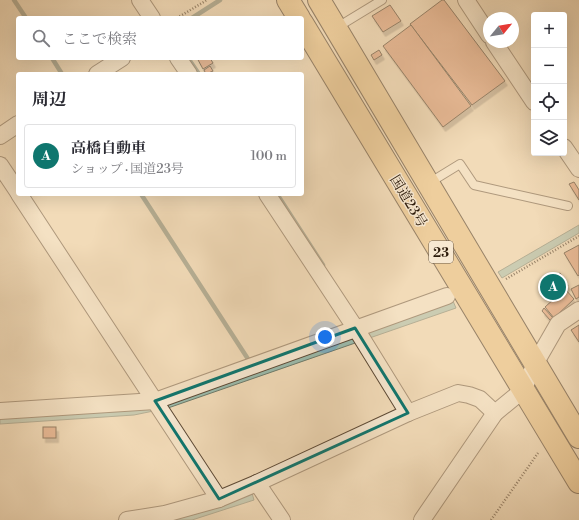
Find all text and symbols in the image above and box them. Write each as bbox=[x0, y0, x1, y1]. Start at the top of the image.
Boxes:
north arrow bbox=[483, 12, 519, 48]
map controls bbox=[531, 12, 567, 156]
button: + bbox=[531, 12, 567, 48]
search box bbox=[16, 16, 304, 60]
icon: search bbox=[30, 27, 52, 49]
text: ここで検索 bbox=[62, 30, 137, 49]
button: − bbox=[531, 48, 567, 84]
button: locate bbox=[531, 84, 567, 120]
text: 周辺 bbox=[32, 89, 66, 111]
button: layers bbox=[531, 120, 567, 156]
text: 高橋自動車 bbox=[71, 139, 146, 158]
text: A bbox=[41, 148, 51, 164]
text: 100 m bbox=[251, 148, 287, 164]
text: ショップ · 国道23号 bbox=[71, 161, 184, 177]
street label: 国道23号 bbox=[386, 172, 431, 231]
road number: 23 bbox=[429, 241, 453, 263]
pin: A bbox=[540, 272, 566, 302]
your location bbox=[315, 327, 335, 347]

